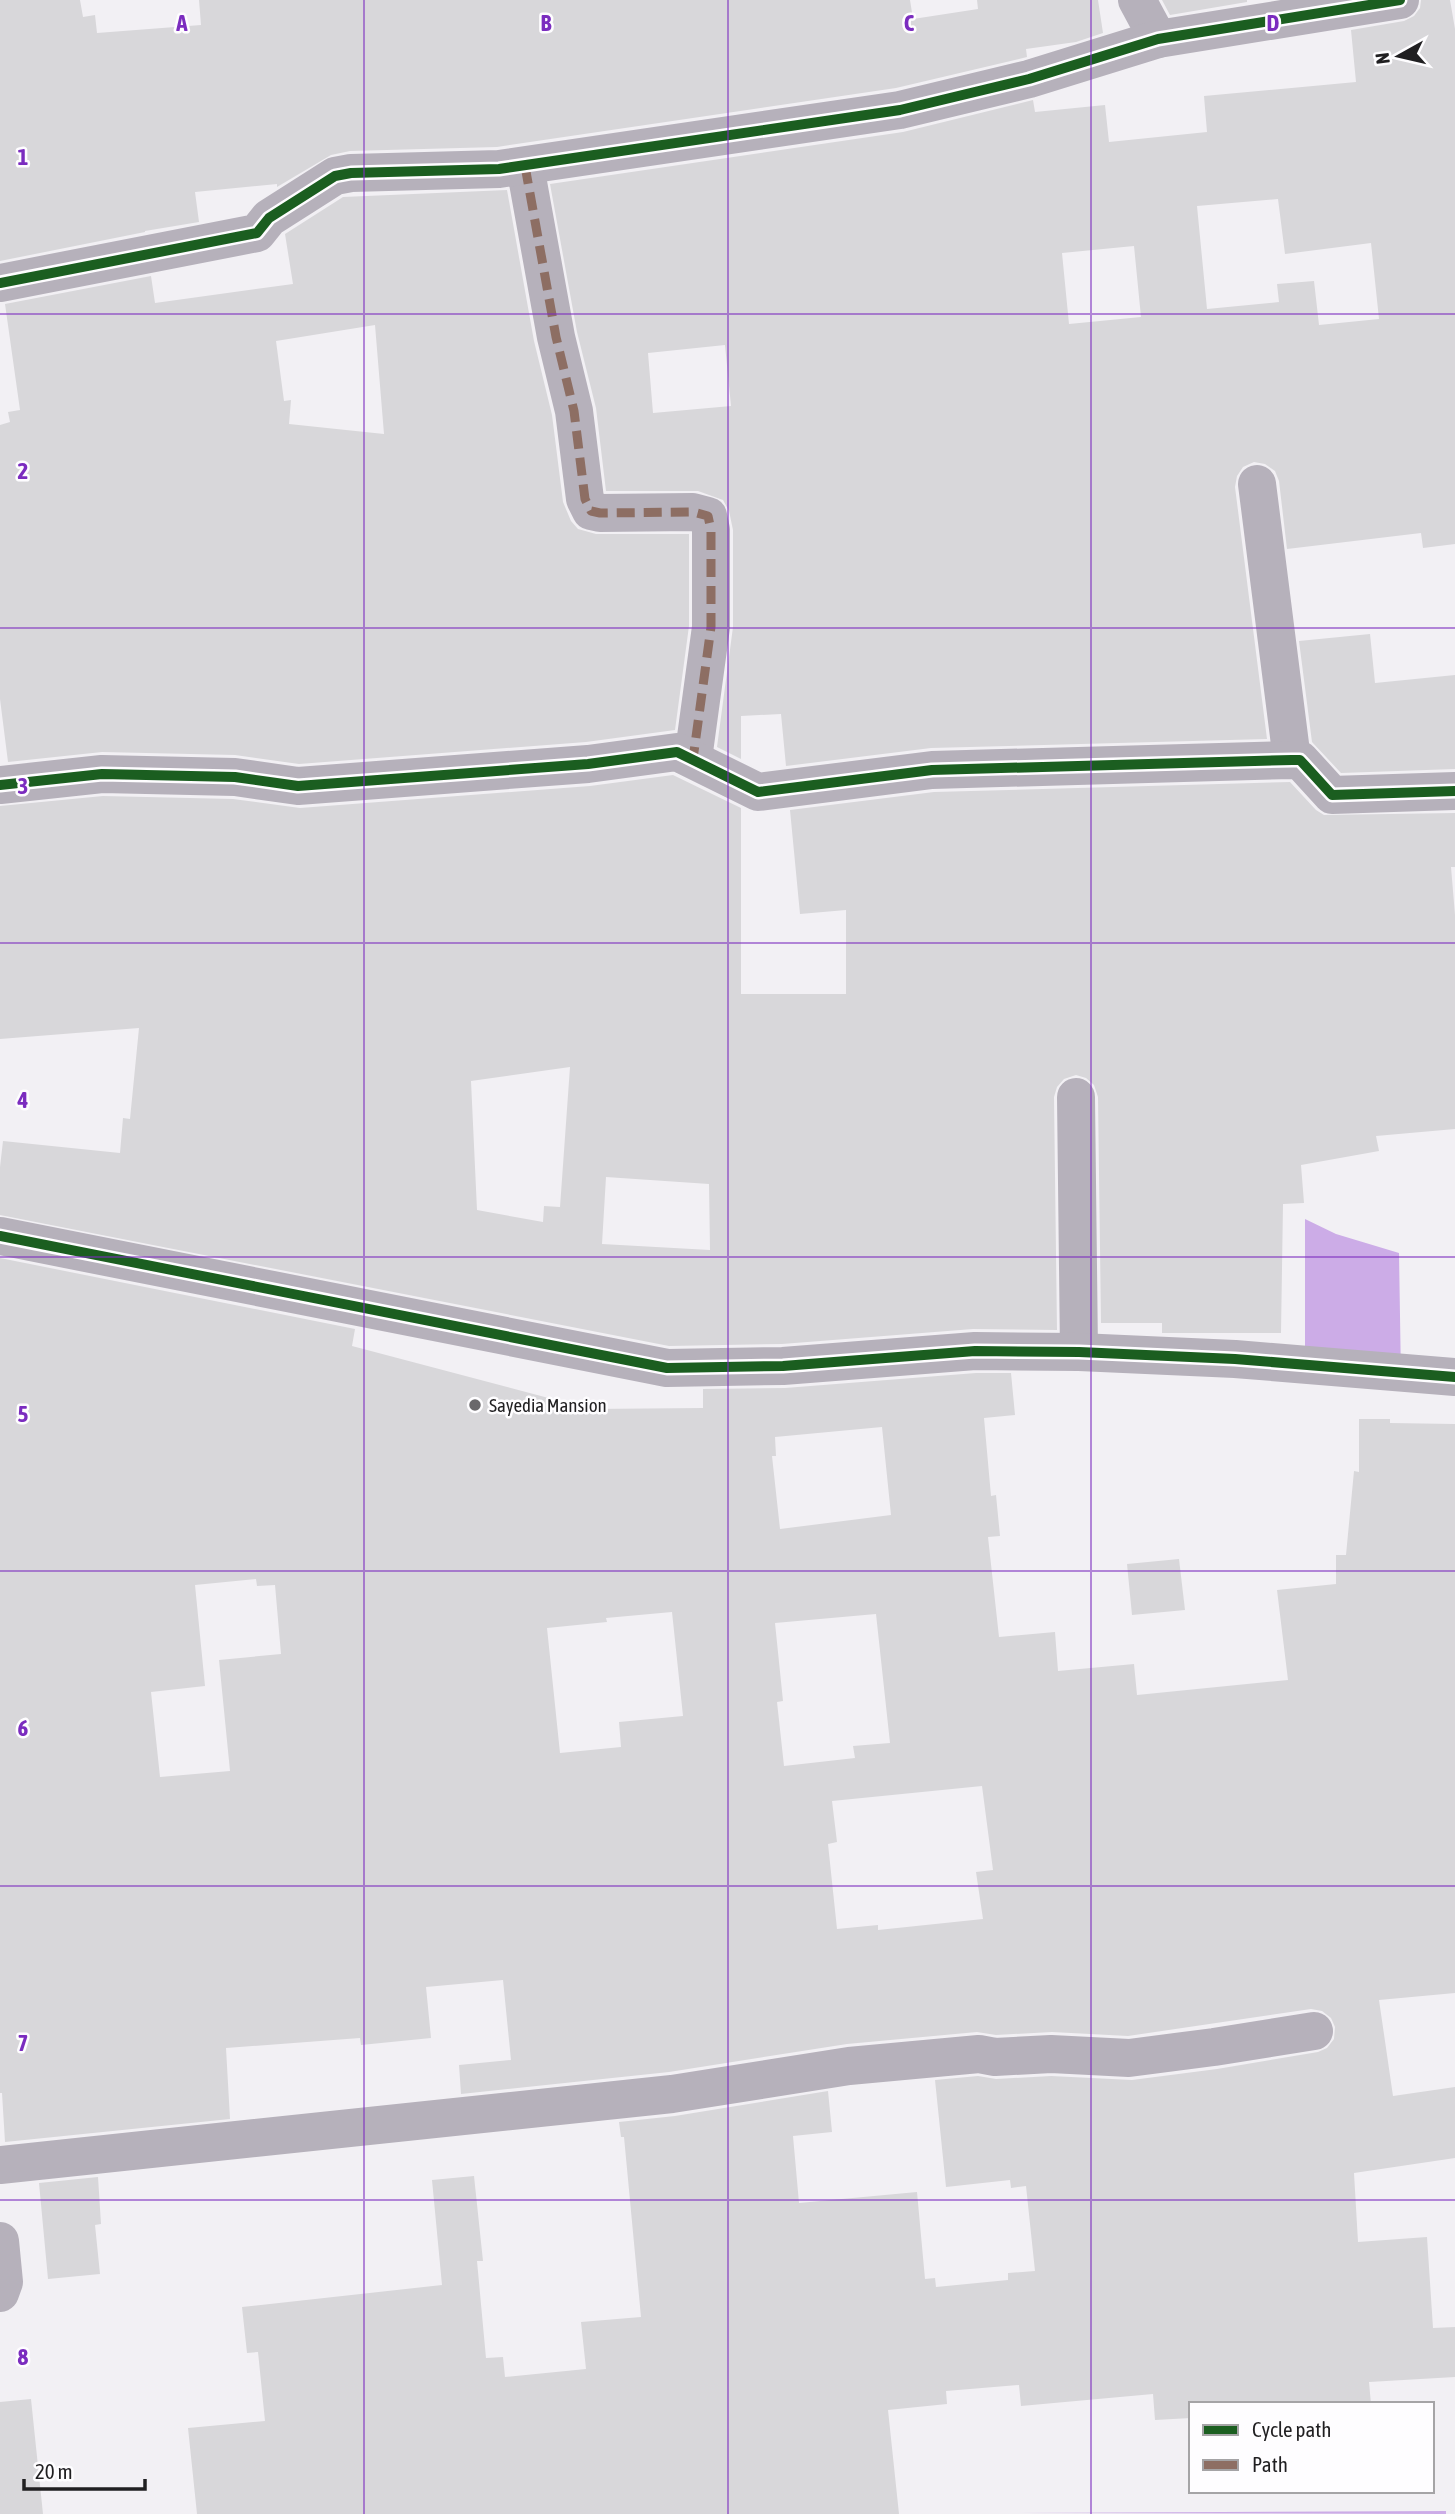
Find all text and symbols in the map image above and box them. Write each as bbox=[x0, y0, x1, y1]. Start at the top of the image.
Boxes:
text: A bbox=[175, 10, 188, 36]
text: B bbox=[541, 10, 552, 36]
text: C bbox=[904, 10, 915, 36]
text: D bbox=[1267, 10, 1280, 36]
north arrow bbox=[1364, 21, 1434, 91]
text: N bbox=[1370, 51, 1394, 65]
text: 1 bbox=[18, 144, 29, 170]
text: 2 bbox=[18, 458, 28, 484]
text: 3 bbox=[18, 773, 28, 799]
text: 4 bbox=[17, 1087, 29, 1113]
place label: Sayedia Mansion bbox=[489, 1394, 607, 1416]
marker: Sayedia Mansion bbox=[467, 1397, 483, 1413]
text: 5 bbox=[18, 1401, 29, 1427]
text: 6 bbox=[18, 1715, 29, 1741]
text: 7 bbox=[18, 2030, 28, 2056]
text: 8 bbox=[18, 2344, 29, 2370]
legend bbox=[1189, 2402, 1434, 2493]
text: Cycle path bbox=[1252, 2417, 1331, 2441]
scale bar bbox=[24, 2448, 145, 2492]
text: Path bbox=[1252, 2452, 1288, 2476]
text: 20 m bbox=[35, 2459, 73, 2483]

